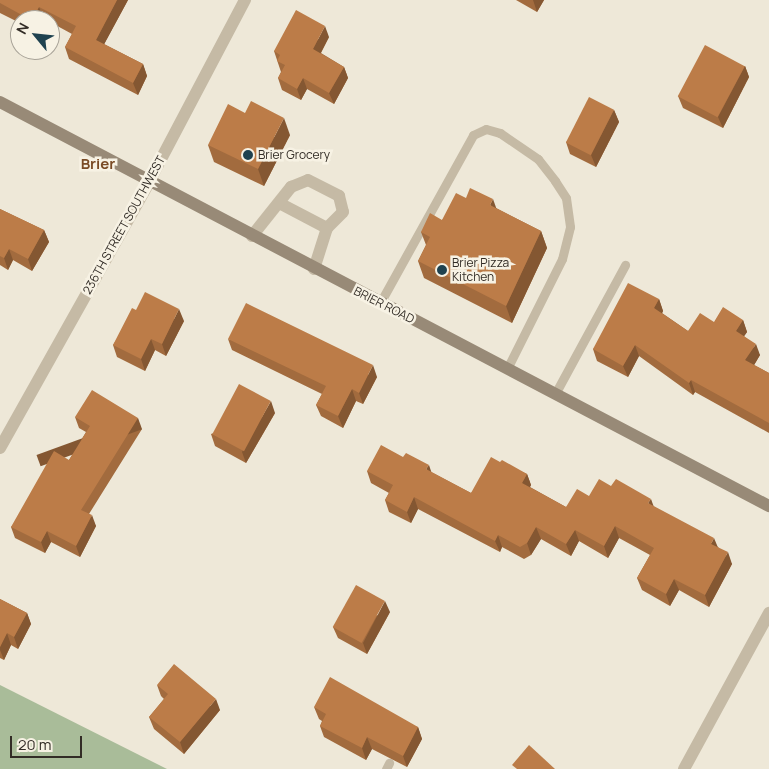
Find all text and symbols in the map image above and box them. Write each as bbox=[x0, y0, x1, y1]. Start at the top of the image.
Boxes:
north arrow bbox=[10, 10, 60, 60]
text: N bbox=[11, 19, 33, 37]
place label: Brier Grocery bbox=[258, 148, 330, 162]
marker: Brier Grocery bbox=[242, 149, 254, 161]
street label: 236TH STREET SOUTHWEST bbox=[80, 153, 168, 297]
district label: Brier bbox=[81, 155, 115, 173]
place label: Brier Pizza Kitchen bbox=[452, 256, 509, 284]
marker: Brier Pizza Kitchen bbox=[436, 264, 448, 276]
street label: BRIER ROAD bbox=[351, 284, 417, 326]
scale bar bbox=[12, 726, 85, 758]
text: 20 m bbox=[18, 734, 51, 755]

